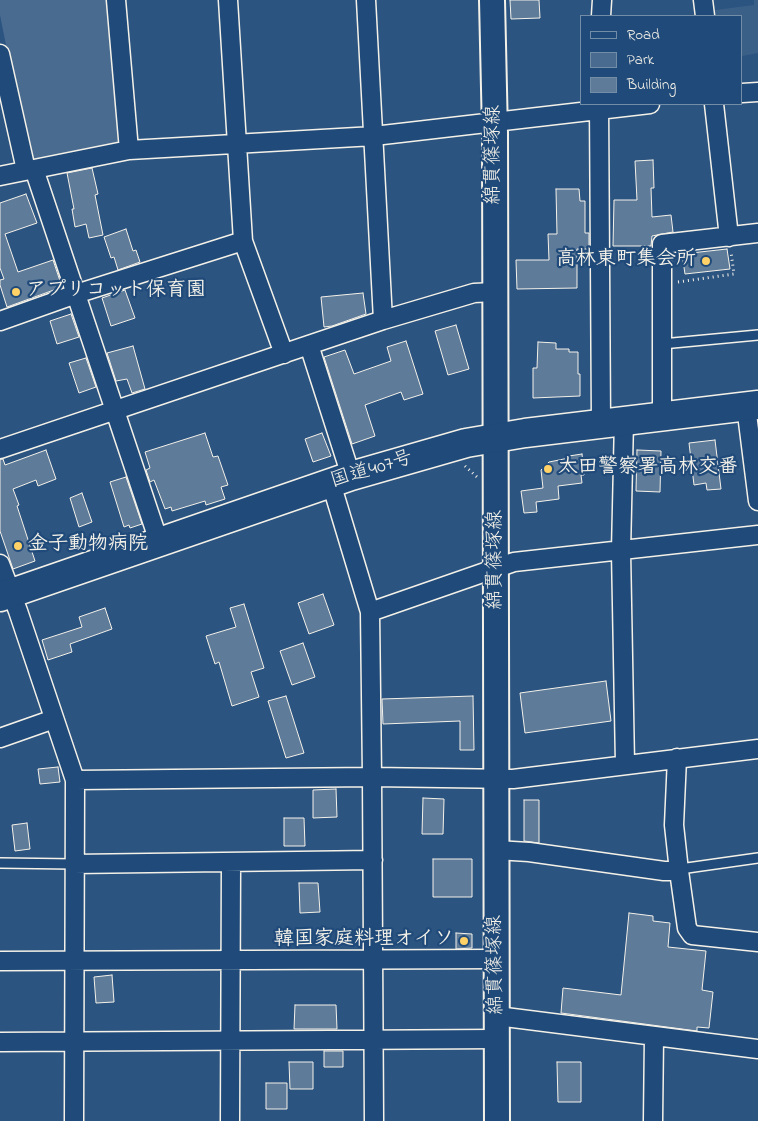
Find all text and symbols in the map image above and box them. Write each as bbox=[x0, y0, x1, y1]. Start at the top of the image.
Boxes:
legend bbox=[580, 15, 743, 105]
text: Road bbox=[627, 24, 660, 46]
text: Park bbox=[627, 49, 654, 71]
text: Building bbox=[627, 74, 676, 96]
street label: 綿貫篠塚線 bbox=[483, 105, 507, 205]
place label: 高林東町集会所 bbox=[556, 249, 696, 273]
marker: 高林東町集会所 bbox=[700, 255, 712, 267]
place label: アプリコット保育園 bbox=[26, 280, 206, 304]
marker: アプリコット保育園 bbox=[10, 286, 22, 298]
street label: 国道407号 bbox=[328, 447, 416, 495]
place label: 太田警察署高林交番 bbox=[558, 457, 738, 481]
marker: 太田警察署高林交番 bbox=[542, 463, 554, 475]
street label: 綿貫篠塚線 bbox=[485, 510, 509, 610]
place label: 金子動物病院 bbox=[28, 534, 148, 558]
marker: 金子動物病院 bbox=[12, 540, 24, 552]
street label: 綿貫篠塚線 bbox=[484, 915, 510, 1015]
place label: 韓国家庭料理オイソ bbox=[274, 929, 454, 953]
marker: 韓国家庭料理オイソ bbox=[458, 935, 470, 947]

